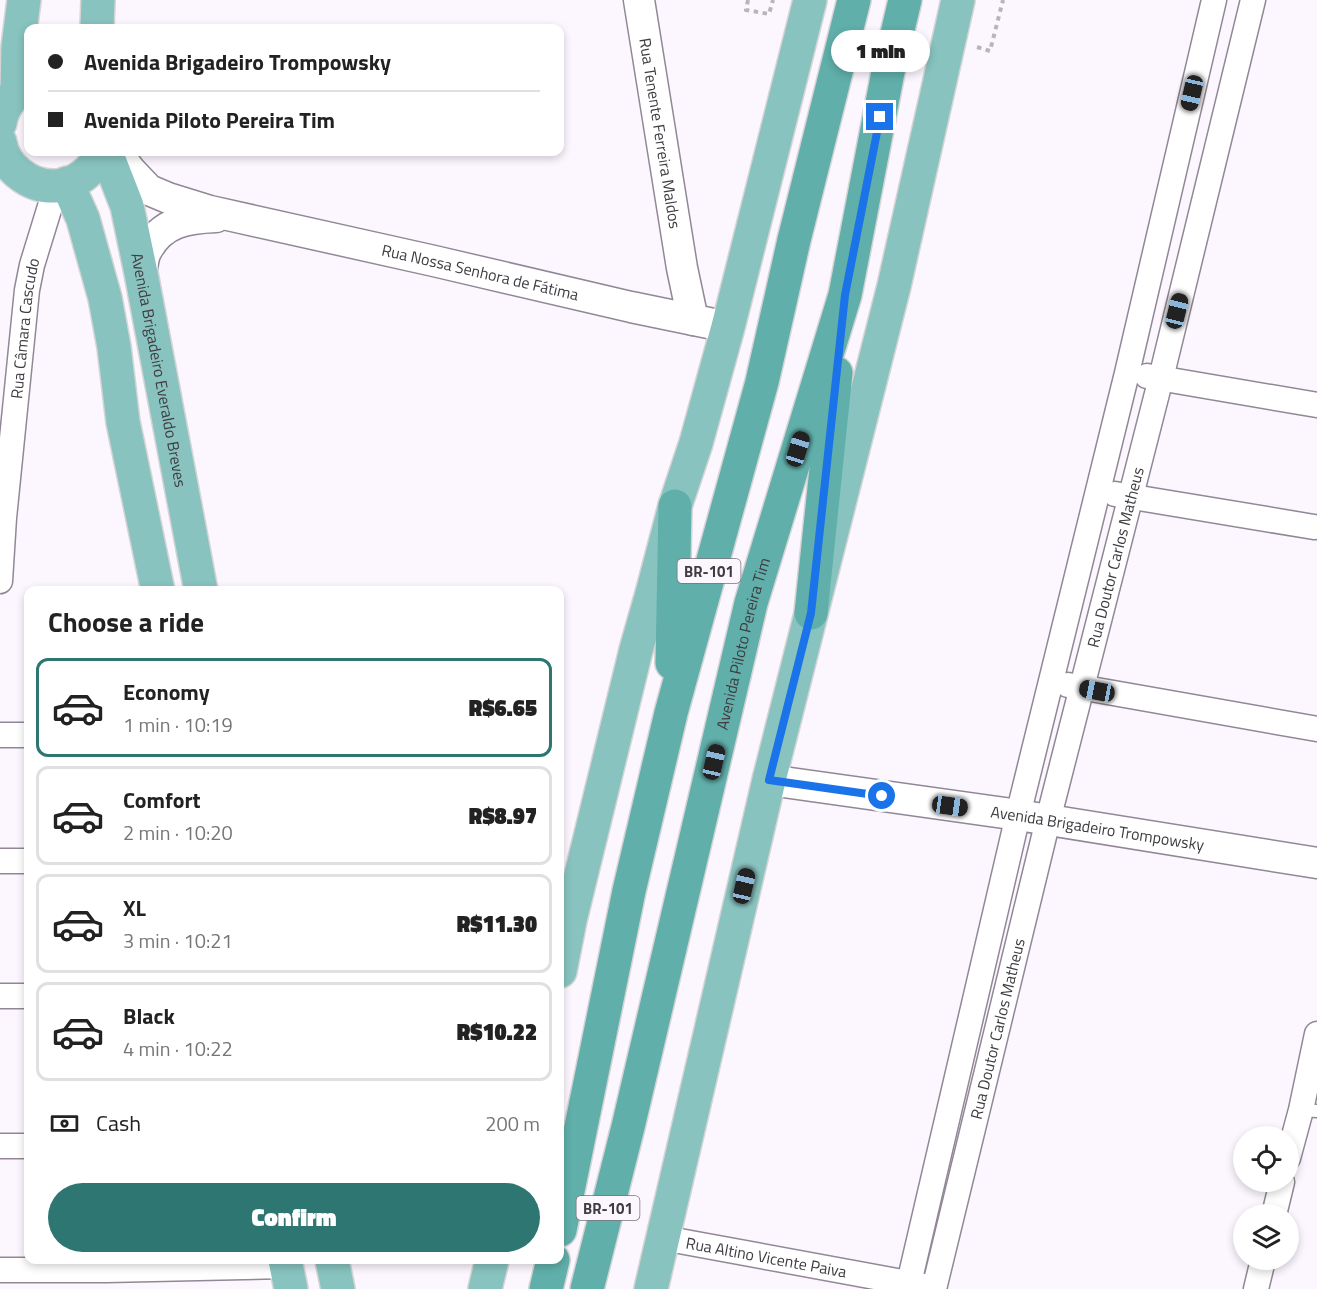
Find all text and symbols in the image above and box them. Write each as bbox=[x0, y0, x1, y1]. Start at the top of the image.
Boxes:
callout: 1 min bbox=[830, 30, 930, 72]
text: 1 min bbox=[856, 35, 905, 66]
street label: Rua Tenente Ferreira Maldos bbox=[633, 36, 688, 230]
text: Avenida Brigadeiro Trompowsky bbox=[84, 45, 391, 79]
car bbox=[1179, 73, 1205, 113]
text: Avenida Piloto Pereira Tim bbox=[84, 103, 335, 137]
route end bbox=[866, 103, 893, 130]
street label: Rua Nossa Senhora de Fátima bbox=[379, 238, 581, 306]
street label: Avenida Brigadeiro Everaldo Breves bbox=[125, 251, 193, 489]
street label: Rua Câmara Cascudo bbox=[4, 255, 46, 400]
car bbox=[1164, 291, 1190, 331]
car bbox=[784, 429, 812, 469]
street label: Rua Doutor Carlos Matheus bbox=[1081, 464, 1150, 650]
street label: Avenida Piloto Pereira Tim bbox=[710, 555, 776, 732]
road number: BR-101 bbox=[678, 559, 740, 583]
text: Choose a ride bbox=[48, 601, 204, 642]
text: Economy bbox=[123, 675, 210, 709]
car bbox=[1078, 679, 1116, 703]
icon: car bbox=[51, 681, 105, 735]
text: R$6.65 bbox=[469, 691, 537, 725]
text: 1 min · 10:19 bbox=[123, 709, 233, 740]
car bbox=[701, 742, 727, 782]
route start bbox=[868, 782, 895, 809]
text: Comfort bbox=[123, 783, 201, 817]
icon: car bbox=[51, 789, 105, 843]
car bbox=[931, 795, 969, 817]
text: R$8.97 bbox=[469, 799, 537, 833]
street label: Avenida Brigadeiro Trompowsky bbox=[989, 799, 1206, 857]
text: 2 min · 10:20 bbox=[123, 817, 233, 848]
car bbox=[731, 866, 757, 906]
text: XL bbox=[123, 891, 146, 925]
icon: car bbox=[51, 897, 105, 951]
text: R$11.30 bbox=[457, 907, 537, 941]
text: 3 min · 10:21 bbox=[123, 925, 233, 956]
street label: Rua Doutor Carlos Matheus bbox=[964, 936, 1031, 1122]
text: Black bbox=[123, 999, 175, 1033]
icon: car bbox=[51, 1005, 105, 1059]
text: R$10.22 bbox=[457, 1015, 537, 1049]
text: 4 min · 10:22 bbox=[123, 1033, 233, 1064]
text: Cash bbox=[96, 1106, 141, 1140]
icon: cash bbox=[48, 1107, 81, 1140]
text: 200 m bbox=[485, 1108, 540, 1139]
map controls bbox=[1233, 1126, 1299, 1270]
button: locate bbox=[1233, 1126, 1299, 1192]
button: Confirm bbox=[48, 1183, 540, 1252]
road number: BR-101 bbox=[576, 1196, 640, 1220]
button: layers bbox=[1233, 1204, 1299, 1270]
street label: Rua Altino Vicente Paiva bbox=[684, 1230, 849, 1284]

